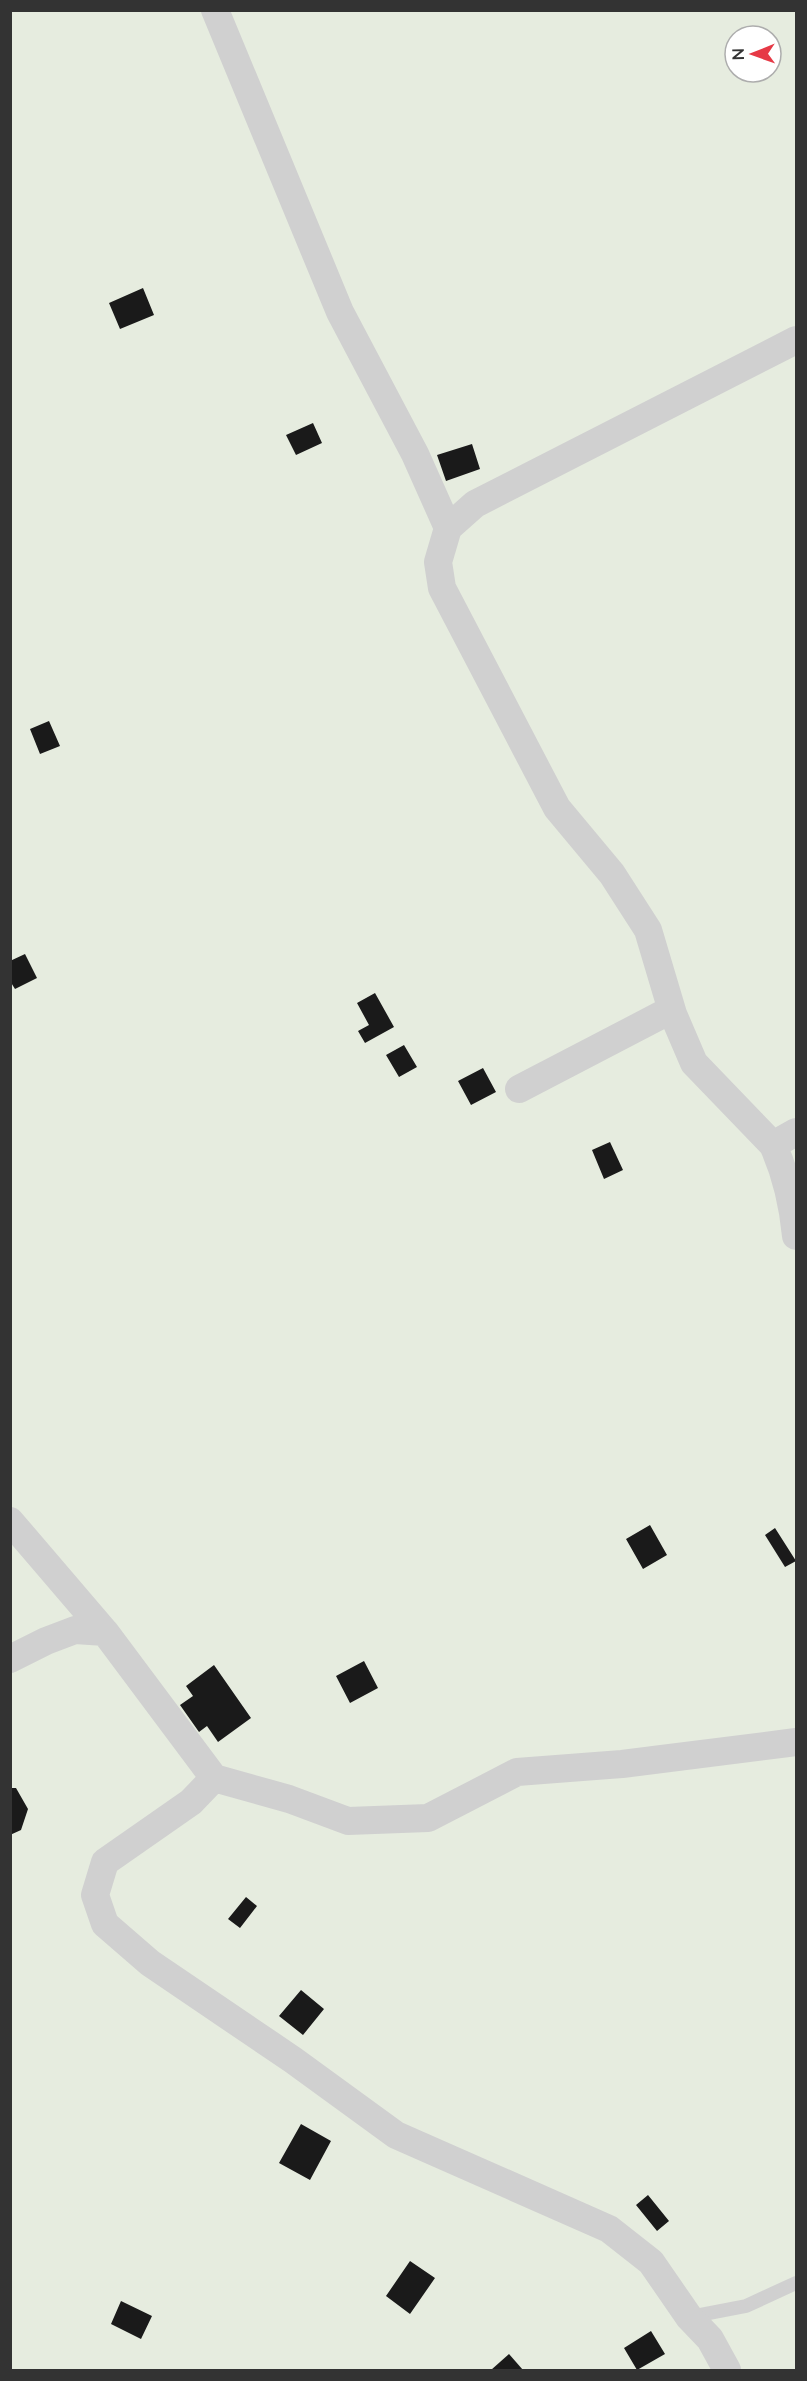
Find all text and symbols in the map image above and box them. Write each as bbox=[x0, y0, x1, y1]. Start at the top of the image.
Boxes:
north arrow bbox=[723, 24, 783, 84]
text: N bbox=[728, 48, 747, 61]

